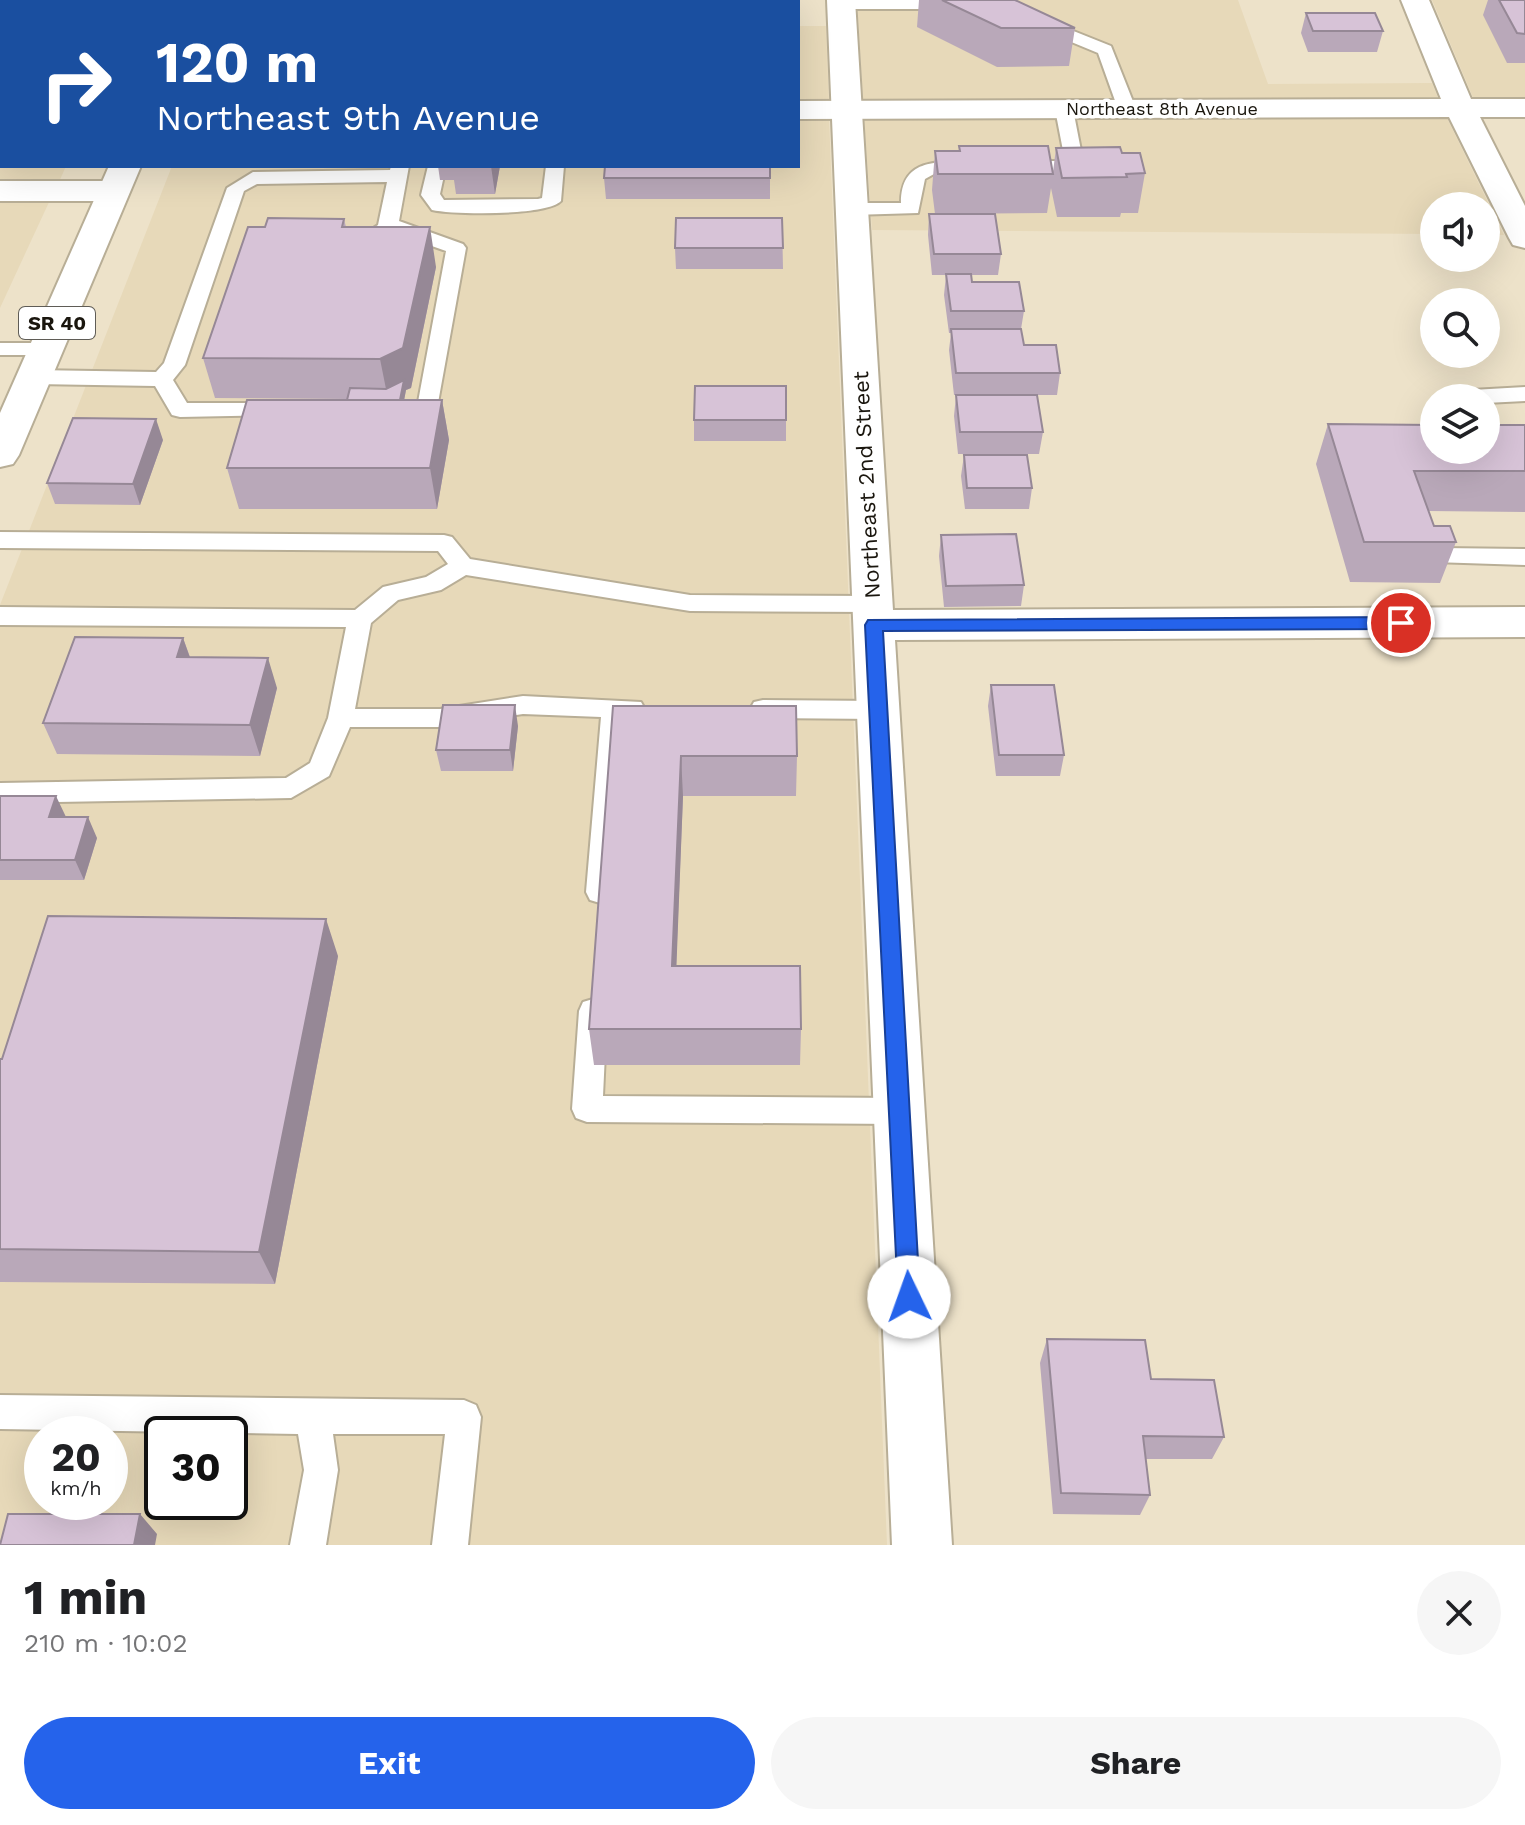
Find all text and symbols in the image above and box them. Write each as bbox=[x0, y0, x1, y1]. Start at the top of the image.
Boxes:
text: 120 m bbox=[156, 30, 318, 96]
icon: right bbox=[24, 32, 128, 136]
text: Northeast 9th Avenue bbox=[156, 97, 540, 139]
street label: Northeast 8th Avenue bbox=[1066, 98, 1258, 119]
map controls bbox=[1420, 192, 1500, 464]
button: sound bbox=[1420, 192, 1500, 272]
button: search bbox=[1420, 288, 1500, 368]
road number: SR 40 bbox=[19, 307, 95, 339]
street label: Northeast 2nd Street bbox=[848, 371, 885, 599]
button: layers bbox=[1420, 384, 1500, 464]
pin bbox=[1367, 589, 1435, 657]
icon: arrive bbox=[1379, 601, 1423, 645]
position arrow bbox=[867, 1255, 951, 1339]
speed limit sign: 30 bbox=[144, 1416, 248, 1520]
text: 20 bbox=[51, 1434, 101, 1481]
text: km/h bbox=[50, 1476, 102, 1500]
text: 1 min bbox=[24, 1569, 147, 1626]
button: close bbox=[1417, 1571, 1501, 1655]
text: 210 m · 10:02 bbox=[24, 1628, 188, 1658]
button: Exit bbox=[24, 1717, 755, 1809]
button: Share bbox=[771, 1717, 1501, 1809]

